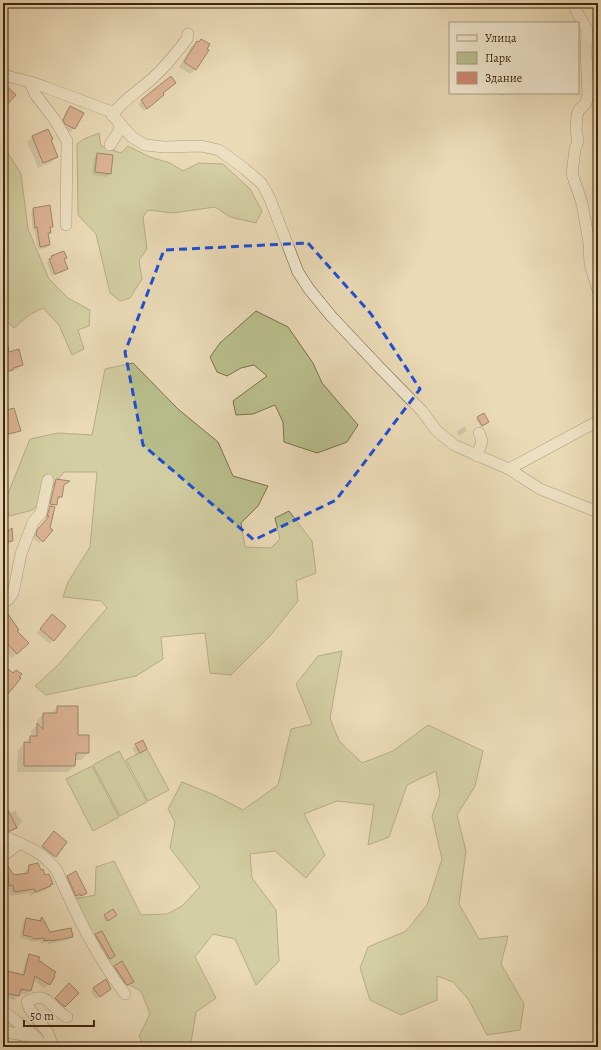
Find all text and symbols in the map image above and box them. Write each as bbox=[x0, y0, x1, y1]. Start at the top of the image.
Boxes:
legend bbox=[449, 22, 579, 94]
text: Улица bbox=[485, 30, 517, 46]
text: Парк bbox=[485, 50, 511, 66]
text: Здание bbox=[485, 70, 522, 86]
scale bar bbox=[24, 1002, 94, 1028]
text: 50 m bbox=[30, 1008, 54, 1024]

